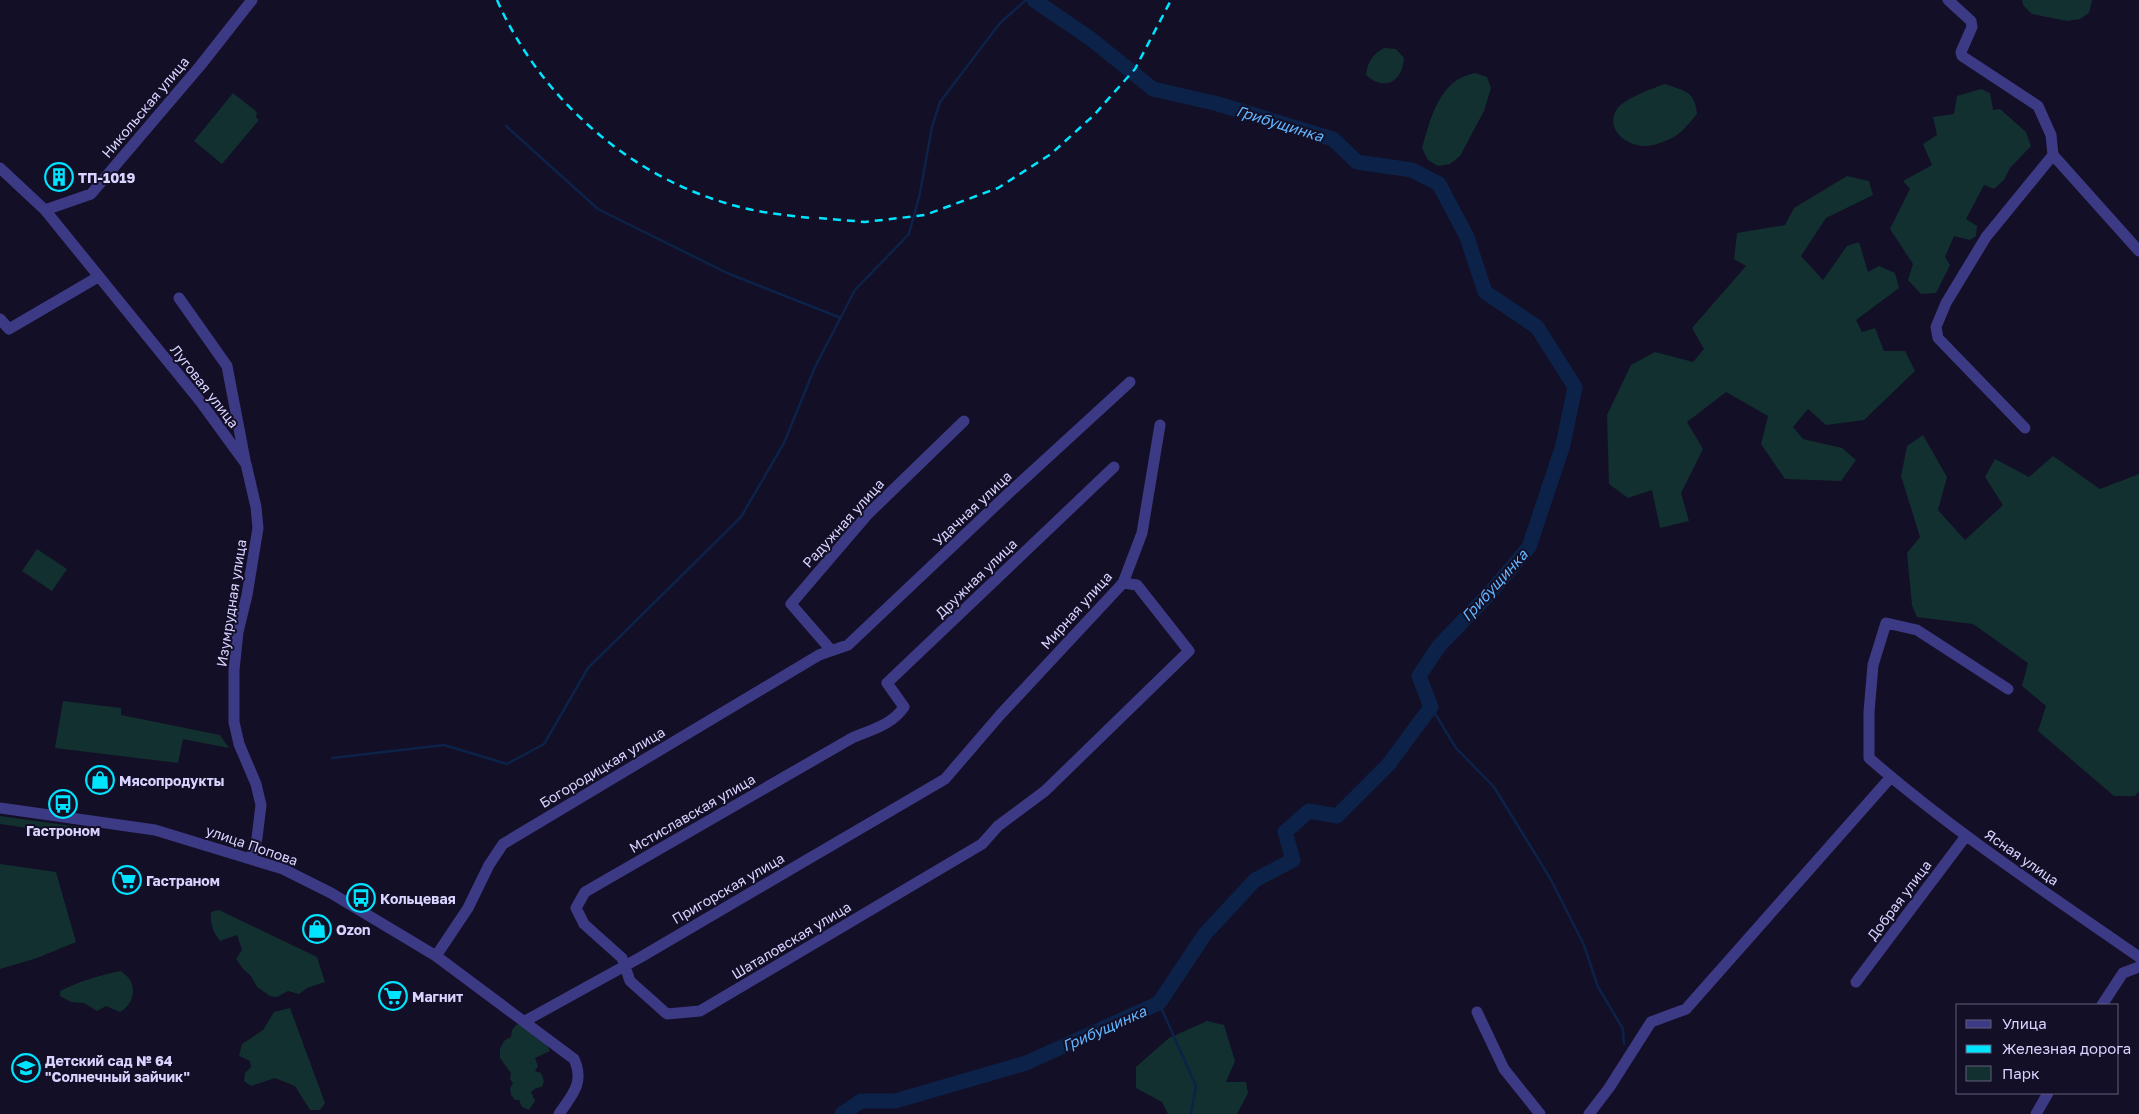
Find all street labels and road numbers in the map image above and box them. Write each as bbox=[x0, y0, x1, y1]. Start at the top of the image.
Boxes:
street label: Никольская улица bbox=[98, 53, 192, 161]
street label: Луговая улица bbox=[167, 341, 243, 431]
street label: Удачная улица bbox=[929, 467, 1015, 549]
street label: Радужная улица bbox=[799, 475, 887, 571]
street label: Дружная улица bbox=[932, 535, 1020, 621]
street label: Изумрудная улица bbox=[213, 538, 249, 668]
street label: Мирная улица bbox=[1037, 568, 1115, 652]
street label: Богородицкая улица bbox=[536, 723, 668, 811]
street label: Мстиславская улица bbox=[626, 770, 758, 856]
street label: улица Попова bbox=[204, 821, 300, 869]
street label: Ясная улица bbox=[1982, 825, 2062, 889]
street label: Пригорская улица bbox=[669, 849, 787, 927]
street label: Добрая улица bbox=[1863, 857, 1935, 943]
street label: Шаталовская улица bbox=[728, 898, 854, 982]

